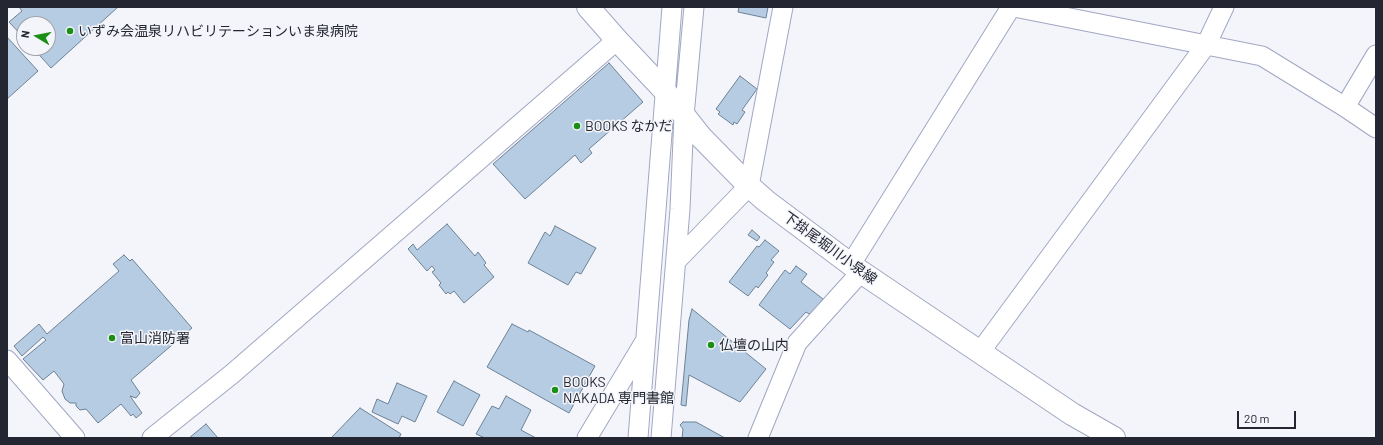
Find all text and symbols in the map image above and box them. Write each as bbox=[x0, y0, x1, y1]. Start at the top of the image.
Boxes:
north arrow bbox=[16, 16, 56, 56]
place label: いずみ会温泉リハビリテーションいま泉病院 bbox=[78, 23, 358, 39]
marker: いずみ会温泉リハビリテーションいま泉病院 bbox=[65, 26, 75, 36]
text: N bbox=[18, 29, 32, 39]
place label: BOOKS なかだ bbox=[585, 118, 673, 134]
marker: BOOKS なかだ bbox=[572, 121, 582, 131]
street label: 下掛尾堀川小泉線 bbox=[780, 208, 880, 288]
place label: 富山消防署 bbox=[120, 330, 190, 346]
marker: 富山消防署 bbox=[107, 333, 117, 343]
place label: 仏壇の山内 bbox=[719, 337, 789, 353]
marker: 仏壇の山内 bbox=[706, 340, 716, 350]
place label: BOOKS NAKADA 専門書館 bbox=[563, 374, 674, 406]
marker: BOOKS NAKADA 専門書館 bbox=[550, 385, 560, 395]
scale bar bbox=[1239, 403, 1298, 429]
text: 20 m bbox=[1244, 411, 1270, 425]

